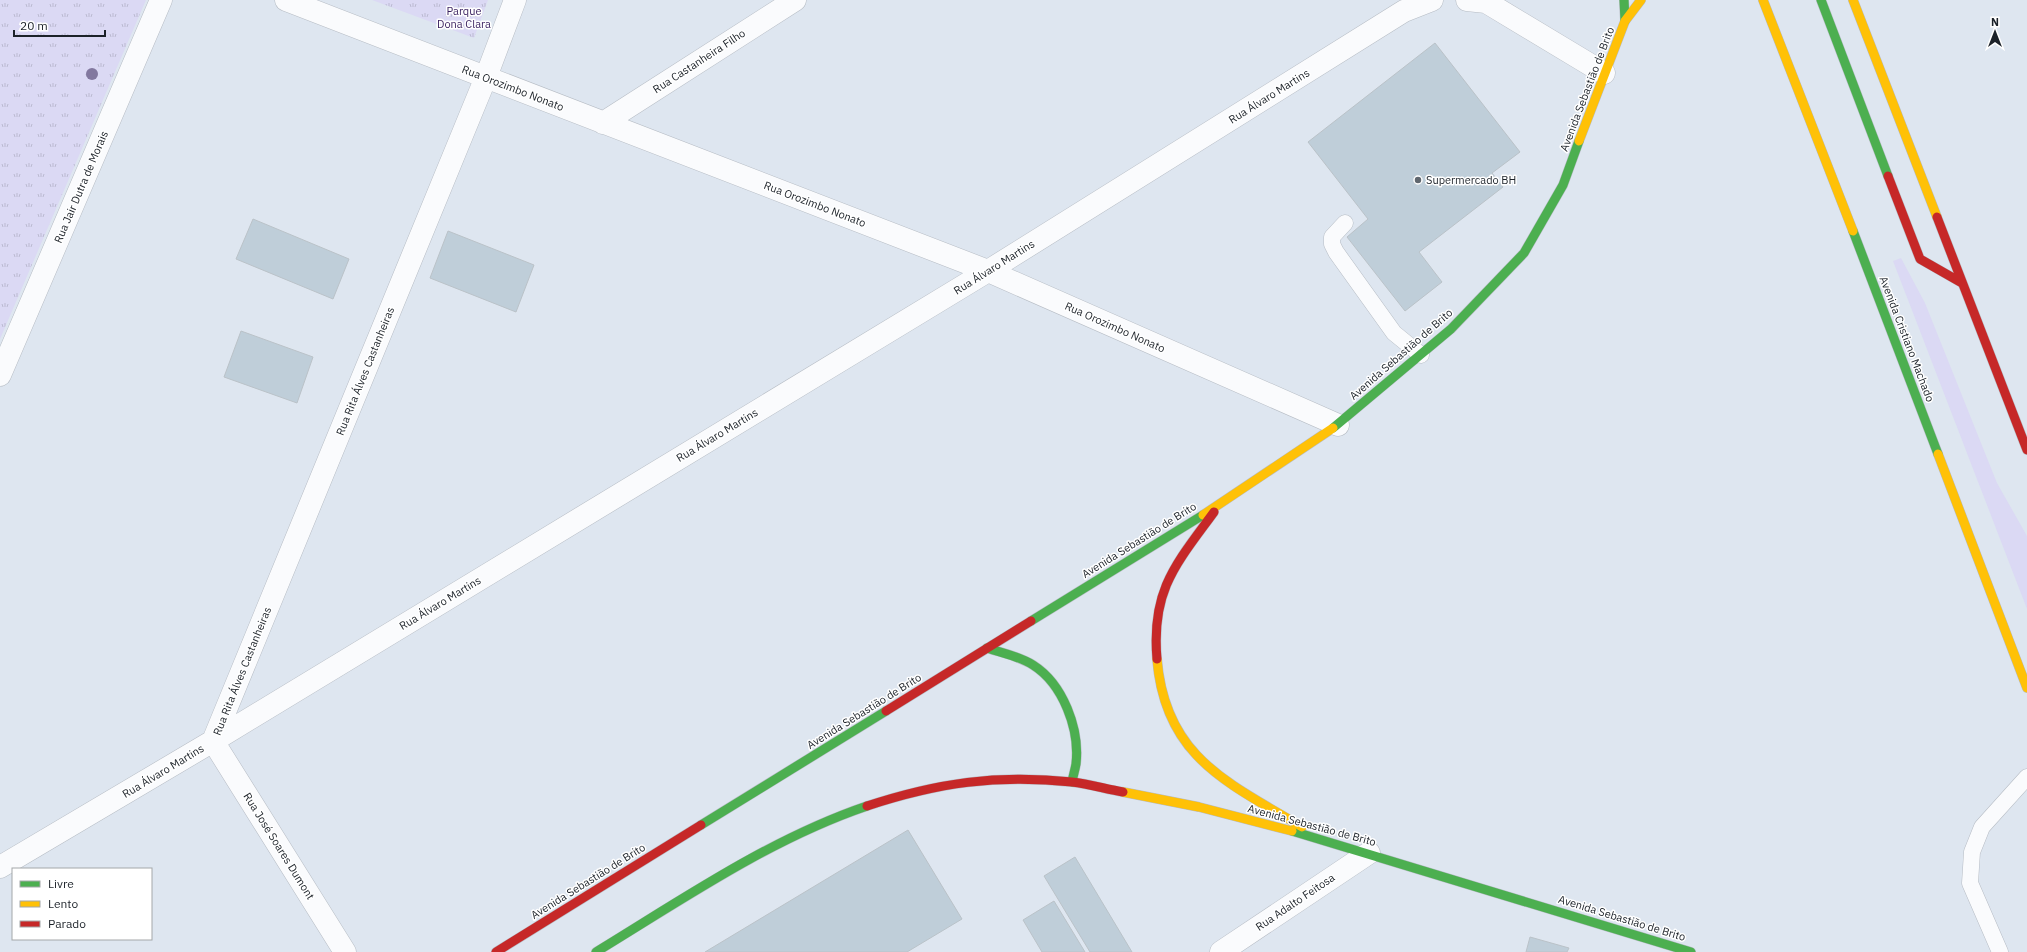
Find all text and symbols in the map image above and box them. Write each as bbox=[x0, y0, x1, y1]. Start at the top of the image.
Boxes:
park label: Parque Dona Clara bbox=[437, 4, 491, 31]
scale bar bbox=[14, 12, 105, 38]
north arrow bbox=[1975, 12, 2015, 52]
text: N bbox=[1991, 15, 1999, 29]
text: 20 m bbox=[20, 18, 48, 33]
street label: Avenida Sebastião de Brito bbox=[1557, 25, 1617, 153]
street label: Rua Castanheira Filho bbox=[650, 26, 748, 96]
street label: Rua Orozimbo Nonato bbox=[460, 62, 566, 114]
street label: Rua Álvaro Martins bbox=[1226, 65, 1312, 127]
street label: Rua Jair Dutra de Morais bbox=[51, 129, 111, 245]
place label: Supermercado BH bbox=[1426, 173, 1516, 187]
marker: Supermercado BH bbox=[1413, 175, 1423, 185]
street label: Rua Orozimbo Nonato bbox=[762, 178, 868, 230]
street label: Rua Álvaro Martins bbox=[951, 236, 1037, 298]
street label: Avenida Cristiano Machado bbox=[1877, 274, 1937, 404]
street label: Rua Orozimbo Nonato bbox=[1063, 299, 1167, 355]
street label: Rua Rita Álves Castanheiras bbox=[333, 305, 397, 437]
street label: Avenida Sebastião de Brito bbox=[1347, 305, 1455, 403]
street label: Rua Álvaro Martins bbox=[674, 405, 760, 465]
street label: Avenida Sebastião de Brito bbox=[1079, 499, 1199, 581]
street label: Rua Álvaro Martins bbox=[397, 573, 483, 633]
street label: Rua Rita Álves Castanheiras bbox=[210, 605, 274, 737]
street label: Avenida Sebastião de Brito bbox=[804, 670, 924, 752]
street label: Rua Álvaro Martins bbox=[120, 741, 206, 801]
street label: Rua José Soares Dumont bbox=[240, 790, 318, 902]
street label: Avenida Sebastião de Brito bbox=[1246, 801, 1378, 849]
street label: Avenida Sebastião de Brito bbox=[528, 840, 648, 922]
legend bbox=[12, 868, 152, 940]
street label: Rua Adalto Feitosa bbox=[1253, 870, 1337, 934]
text: Livre bbox=[48, 876, 74, 891]
street label: Avenida Sebastião de Brito bbox=[1557, 892, 1687, 944]
text: Lento bbox=[48, 896, 78, 911]
text: Parado bbox=[48, 916, 86, 931]

